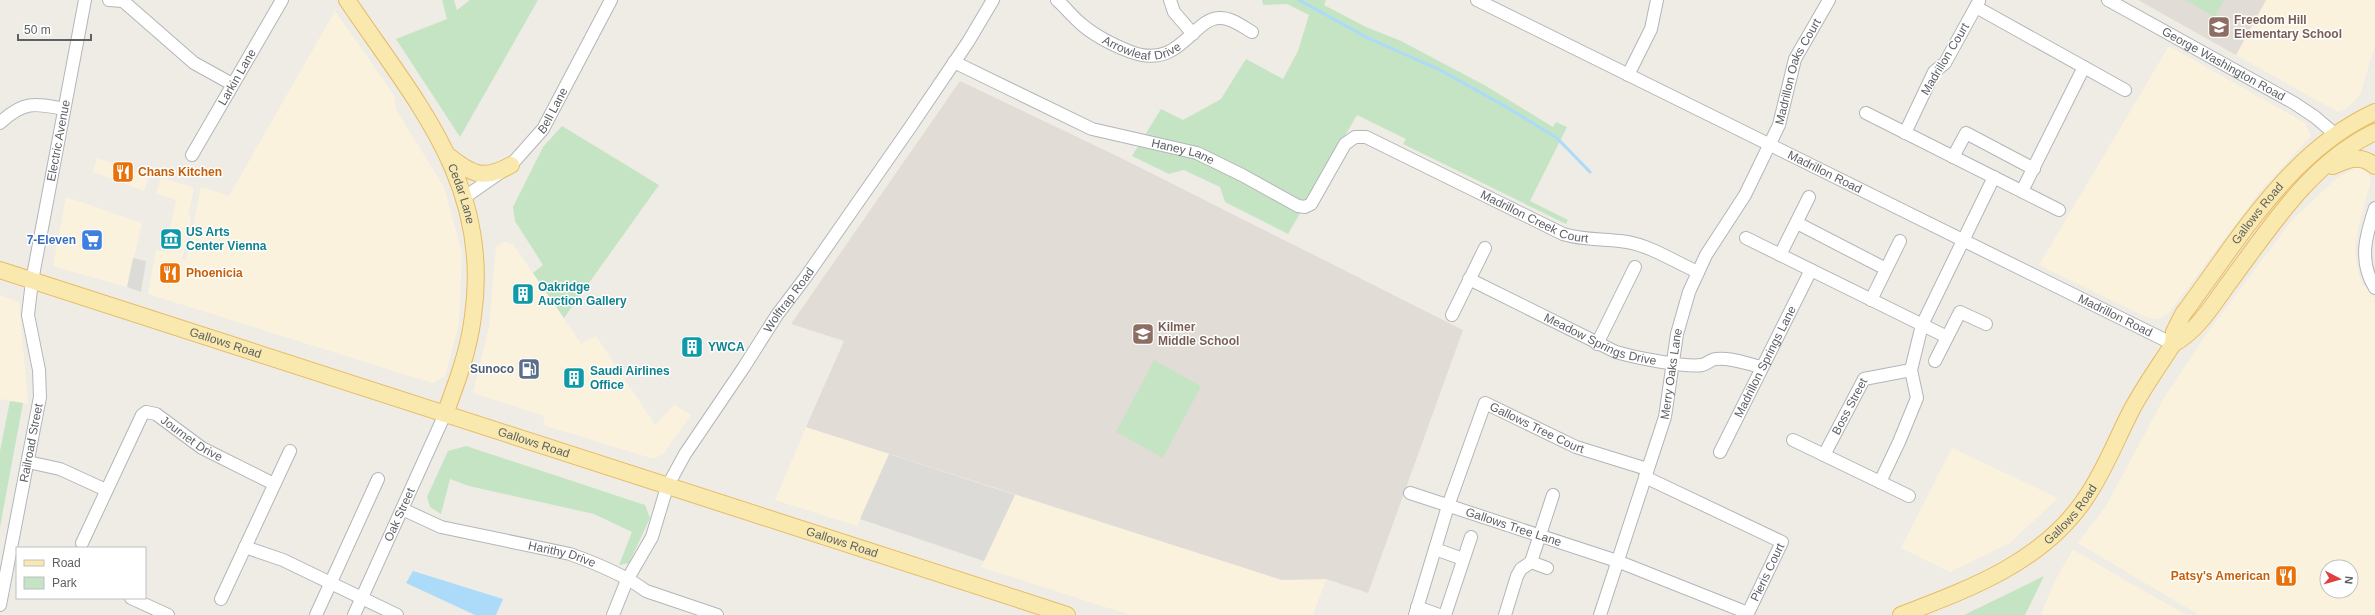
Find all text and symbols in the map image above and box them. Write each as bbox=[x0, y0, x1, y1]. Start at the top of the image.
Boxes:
place label: Freedom Hill Elementary School bbox=[2234, 13, 2342, 41]
school or university icon: Freedom Hill Elementary School bbox=[2206, 14, 2232, 40]
scale bar bbox=[18, 16, 91, 42]
street label: Madrillon Oaks Court bbox=[1772, 16, 1824, 126]
street label: Madrillon Court bbox=[1918, 20, 1972, 97]
text: 50 m bbox=[24, 23, 51, 37]
street label: George Washington Road bbox=[2159, 24, 2287, 104]
street label: Arrowleaf Drive bbox=[1100, 33, 1184, 63]
street label: Larkin Lane bbox=[215, 46, 259, 108]
street label: Bell Lane bbox=[535, 85, 571, 137]
street label: Electric Avenue bbox=[44, 98, 73, 183]
street label: Haney Lane bbox=[1150, 136, 1217, 167]
street label: Madrillon Road bbox=[1785, 148, 1864, 196]
restaurant icon: Chans Kitchen bbox=[110, 159, 136, 185]
street label: Cedar Lane bbox=[445, 161, 478, 225]
place label: Chans Kitchen bbox=[138, 165, 222, 179]
street label: Gallows Road bbox=[2229, 180, 2286, 247]
street label: Madrillon Creek Court bbox=[1478, 187, 1590, 246]
place label: US Arts Center Vienna bbox=[186, 225, 267, 253]
museum icon: US Arts Center Vienna bbox=[158, 226, 184, 252]
supermarket icon: 7-Eleven bbox=[79, 227, 105, 253]
place label: 7-Eleven bbox=[27, 233, 76, 247]
restaurant icon: Phoenicia bbox=[157, 260, 183, 286]
street label: Wolftrap Road bbox=[761, 265, 817, 335]
place label: Phoenicia bbox=[186, 266, 243, 280]
place label: Oakridge Auction Gallery bbox=[538, 280, 627, 308]
building icon: Oakridge Auction Gallery bbox=[510, 281, 536, 307]
street label: Madrillon Road bbox=[2076, 291, 2155, 340]
street label: Madrillon Springs Lane bbox=[1731, 303, 1799, 420]
street label: Meadow Springs Drive bbox=[1542, 310, 1658, 368]
place label: Kilmer Middle School bbox=[1158, 320, 1239, 348]
school or university icon: Kilmer Middle School bbox=[1130, 321, 1156, 347]
street label: Gallows Road bbox=[188, 325, 263, 361]
street label: Merry Oaks Lane bbox=[1658, 326, 1685, 420]
building icon: YWCA bbox=[679, 334, 705, 360]
place label: YWCA bbox=[708, 340, 745, 354]
fuel station icon: Sunoco bbox=[516, 356, 542, 382]
place label: Sunoco bbox=[470, 362, 514, 376]
place label: Saudi Airlines Office bbox=[590, 364, 670, 392]
building icon: Saudi Airlines Office bbox=[561, 365, 587, 391]
street label: Boss Street bbox=[1829, 375, 1871, 437]
street label: Gallows Tree Court bbox=[1488, 399, 1586, 456]
street label: Railroad Street bbox=[17, 402, 46, 484]
street label: Journet Drive bbox=[158, 413, 225, 464]
street label: Gallows Road bbox=[496, 424, 572, 461]
street label: Gallows Road bbox=[2041, 482, 2100, 548]
street label: Oak Street bbox=[381, 485, 418, 544]
street label: Gallows Tree Lane bbox=[1464, 505, 1564, 549]
street label: Gallows Road bbox=[804, 524, 880, 560]
street label: Harithy Drive bbox=[527, 538, 598, 570]
street label: Pieris Court bbox=[1748, 540, 1788, 604]
legend bbox=[16, 547, 146, 599]
text: Road bbox=[52, 556, 81, 570]
north arrow bbox=[2319, 559, 2359, 599]
restaurant icon: Patsy's American bbox=[2273, 563, 2299, 589]
place label: Patsy's American bbox=[2171, 569, 2270, 583]
text: N bbox=[2343, 575, 2355, 585]
text: Park bbox=[52, 576, 78, 590]

